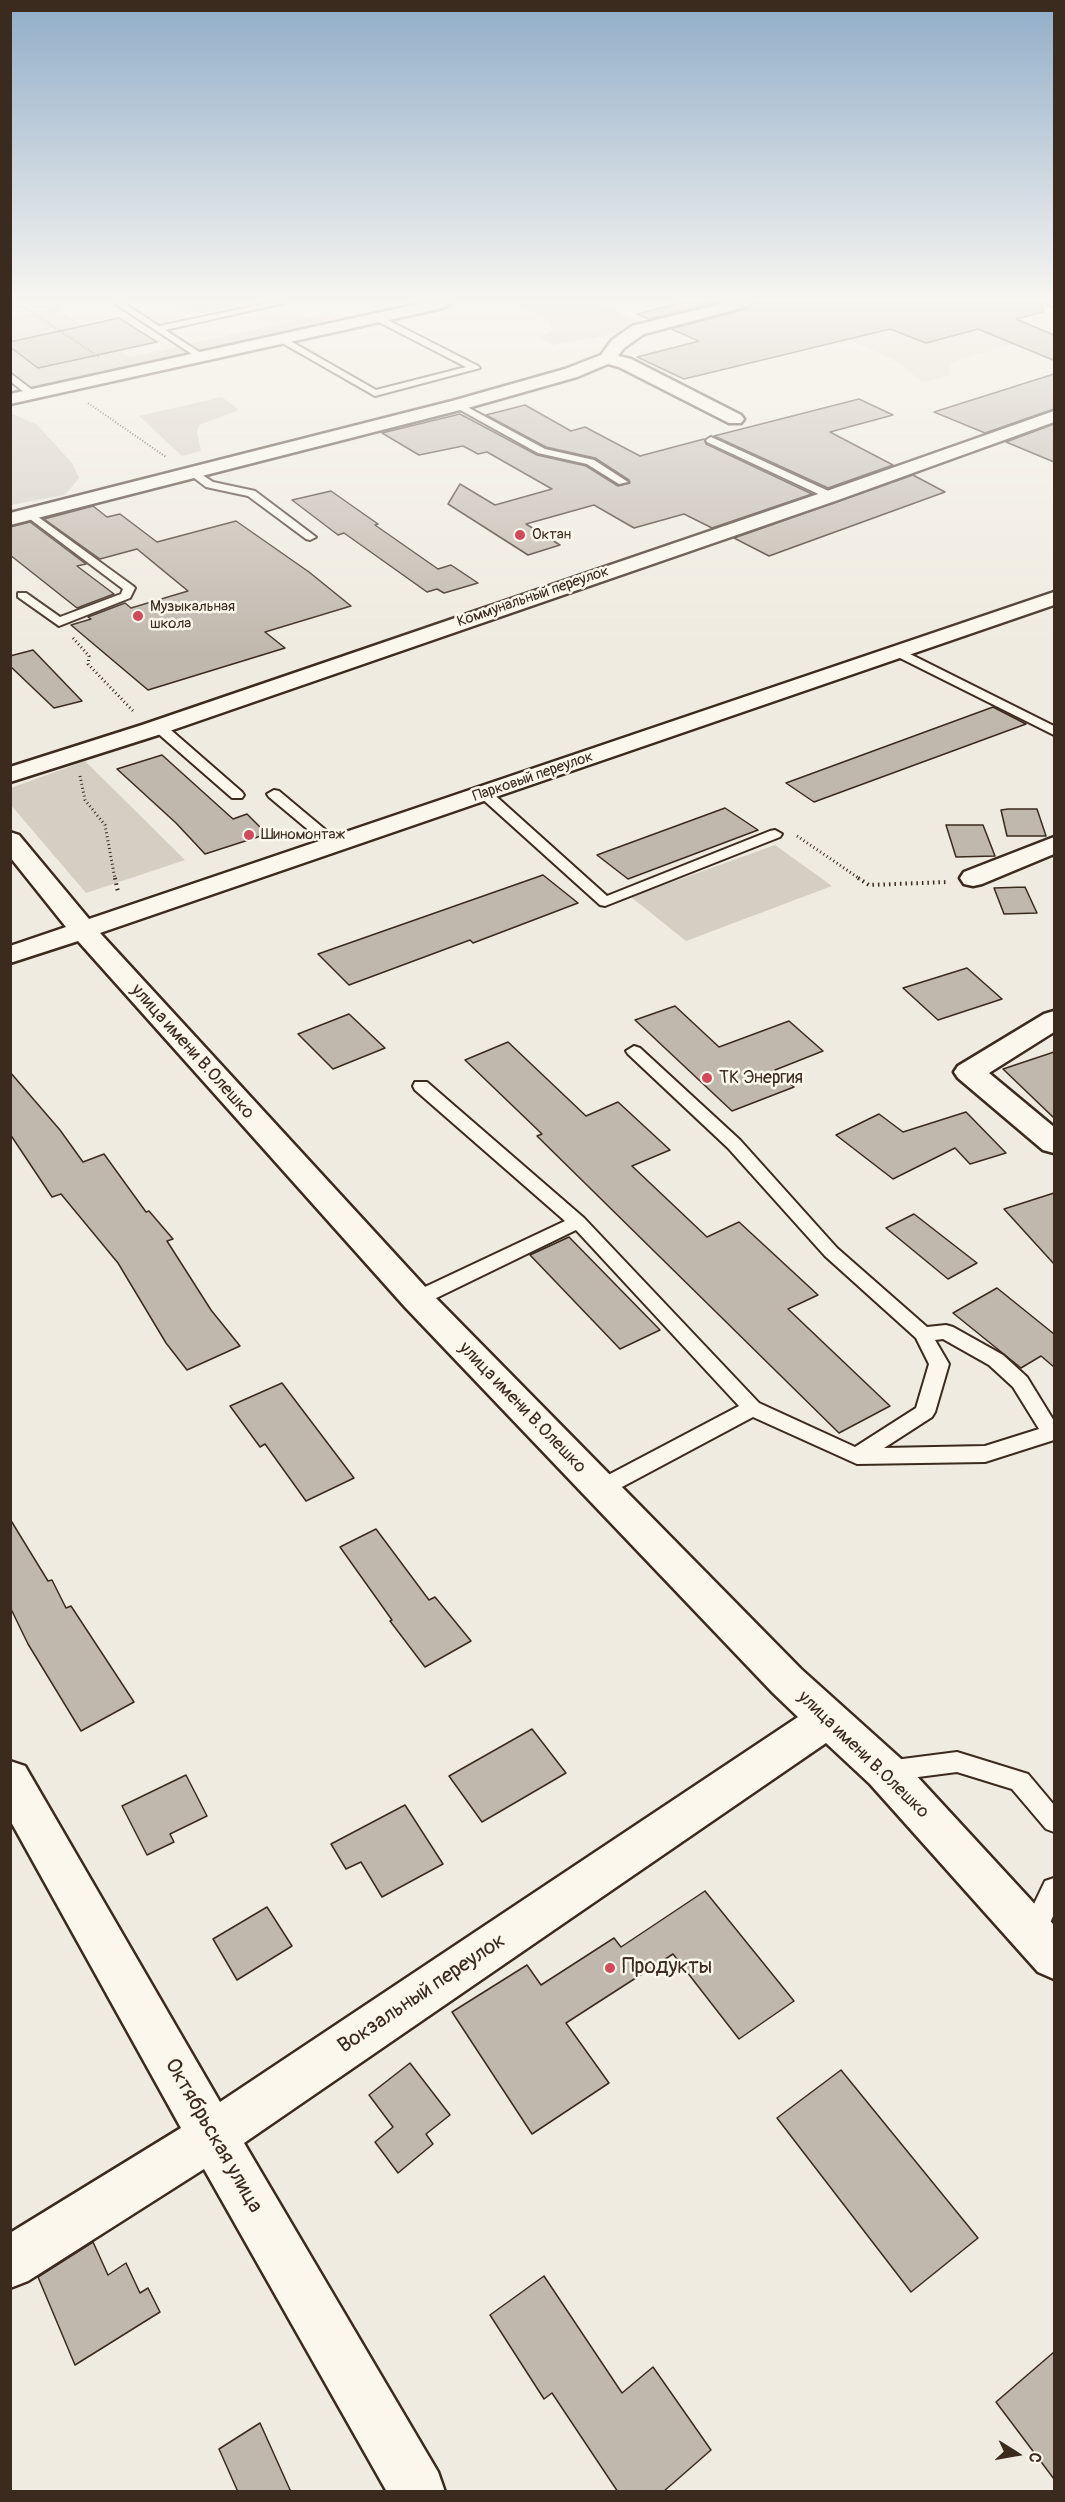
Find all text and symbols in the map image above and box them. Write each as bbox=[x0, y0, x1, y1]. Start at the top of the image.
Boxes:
place label: Октан bbox=[532, 526, 571, 544]
marker: Октан bbox=[513, 528, 527, 542]
street label: Коммунальный переулок bbox=[455, 563, 611, 631]
place label: Музыкальная школа bbox=[150, 598, 235, 633]
marker: Музыкальная школа bbox=[131, 609, 145, 623]
street label: Парковый переулок bbox=[471, 748, 595, 806]
place label: Шиномонтаж bbox=[261, 826, 345, 844]
marker: Шиномонтаж bbox=[242, 828, 256, 842]
street label: улица имени В.Олешко bbox=[126, 980, 258, 1124]
place label: ТК Энергия bbox=[719, 1067, 803, 1089]
marker: ТК Энергия bbox=[700, 1071, 714, 1085]
street label: улица имени В.Олешко bbox=[454, 1338, 590, 1478]
street label: улица имени В.Олешко bbox=[793, 1687, 933, 1823]
street label: Вокзальный переулок bbox=[333, 1929, 511, 2059]
place label: Продукты bbox=[622, 1955, 712, 1981]
marker: Продукты bbox=[603, 1961, 617, 1975]
street label: Октябрьская улица bbox=[159, 2054, 267, 2218]
north arrow bbox=[987, 2424, 1047, 2484]
text: С bbox=[1024, 2451, 1045, 2464]

